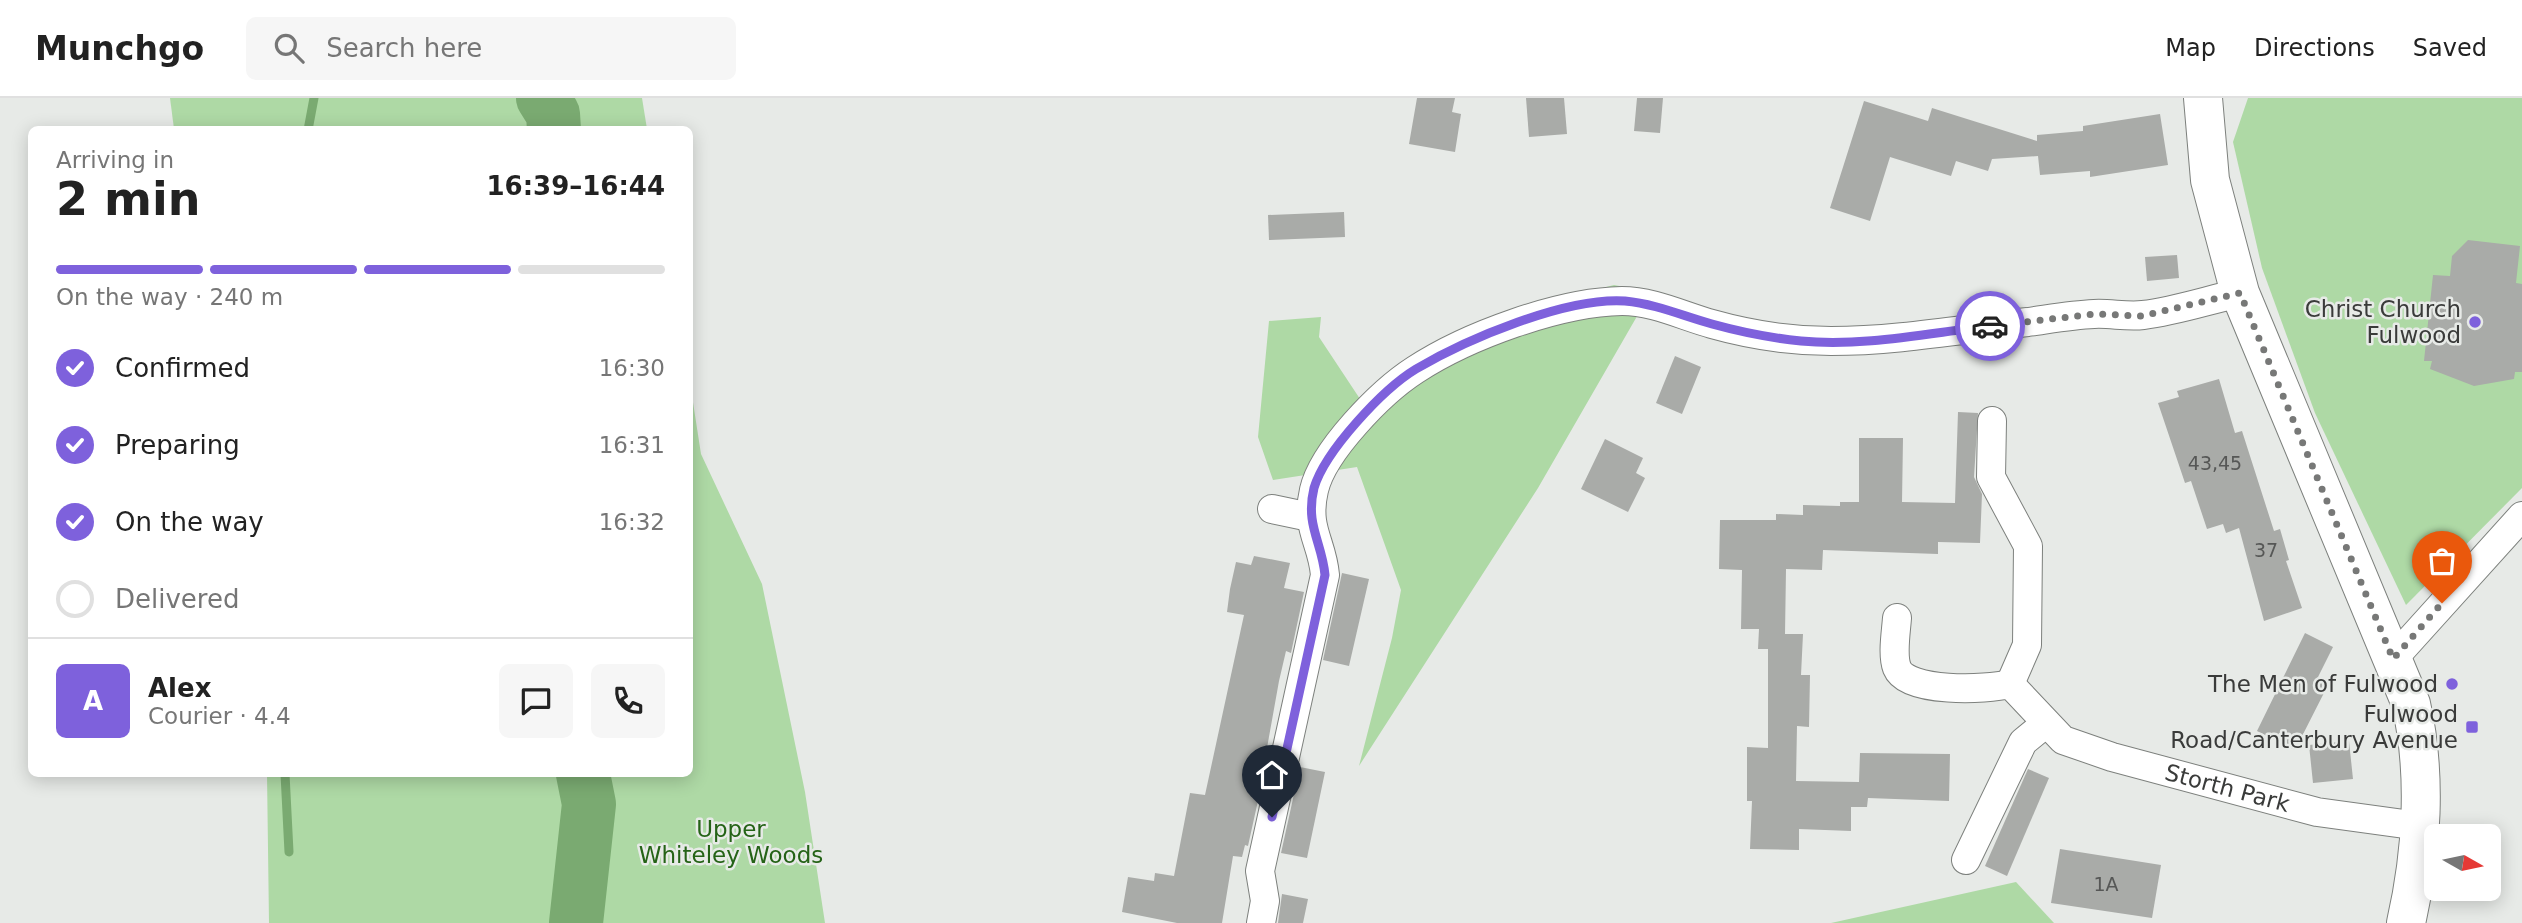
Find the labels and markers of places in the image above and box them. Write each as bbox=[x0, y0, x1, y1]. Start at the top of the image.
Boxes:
place label: Christ Church Fulwood bbox=[2305, 296, 2461, 348]
marker: Christ Church Fulwood bbox=[2467, 314, 2483, 330]
pin bbox=[2412, 531, 2472, 603]
place label: The Men of Fulwood bbox=[2207, 671, 2438, 697]
marker: The Men of Fulwood bbox=[2444, 676, 2460, 692]
place label: Fulwood Road/Canterbury Avenue bbox=[2170, 701, 2458, 753]
marker: Fulwood Road/Canterbury Avenue bbox=[2464, 719, 2480, 735]
pin bbox=[1242, 745, 1302, 817]

